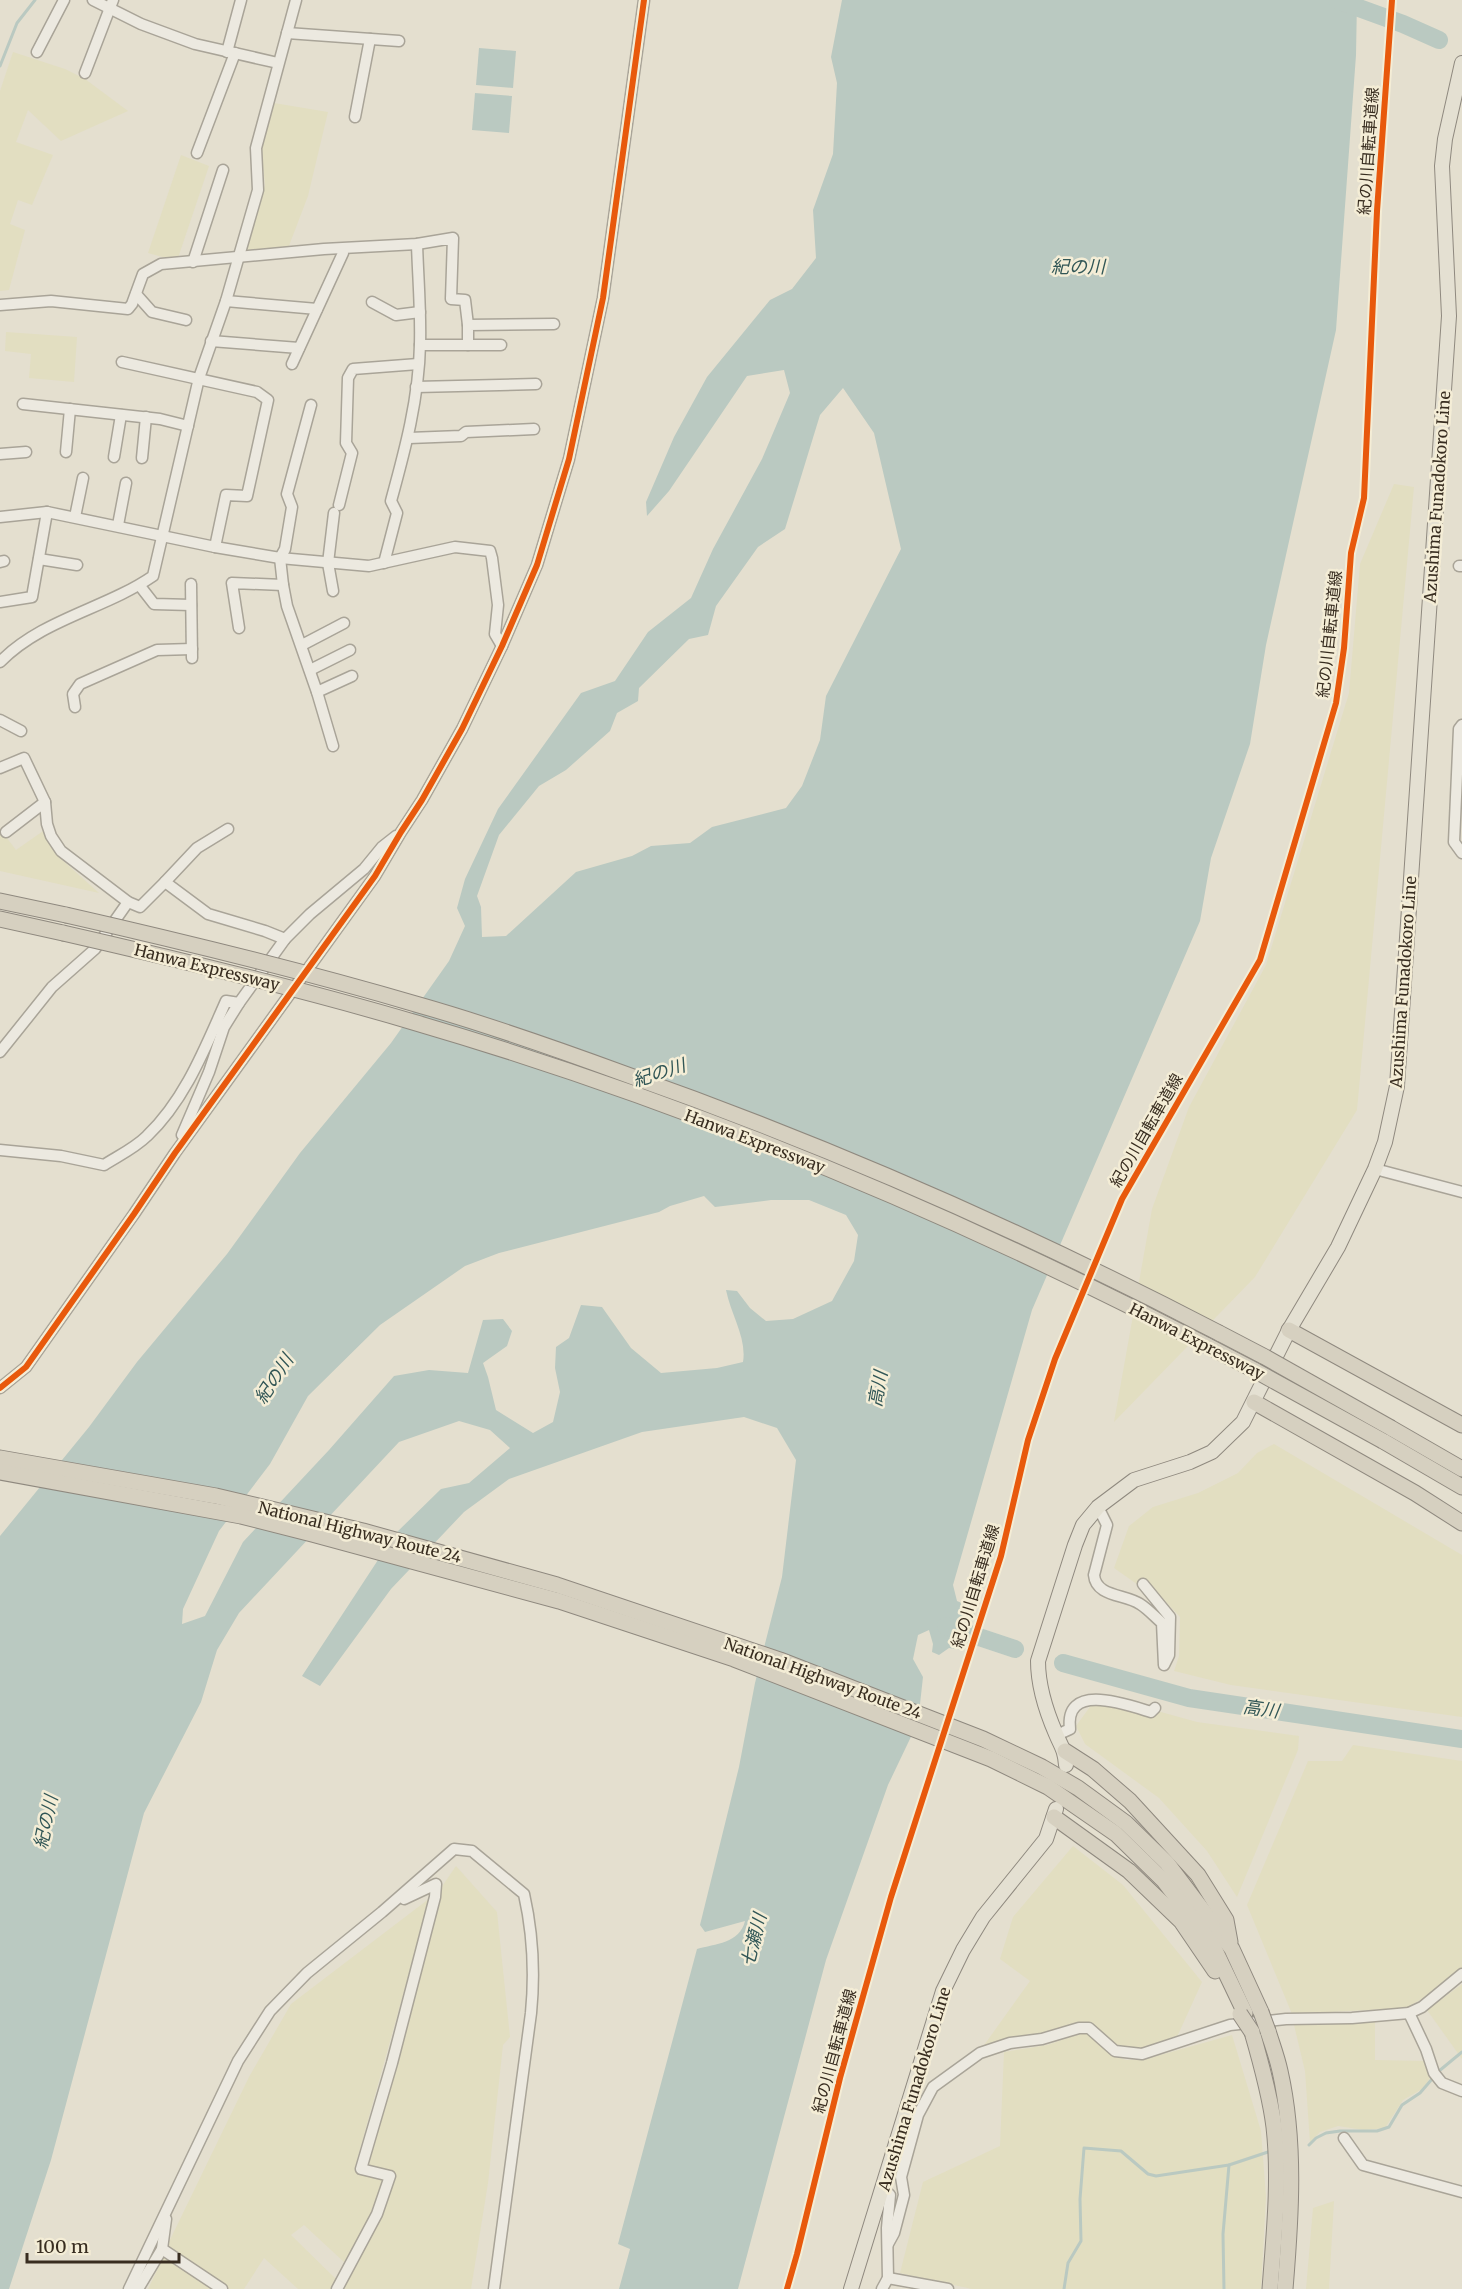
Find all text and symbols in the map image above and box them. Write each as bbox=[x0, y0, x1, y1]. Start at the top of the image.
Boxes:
street label: 紀の川自転車道線 bbox=[1354, 86, 1382, 216]
water label: 紀の川 bbox=[1051, 255, 1107, 278]
street label: Azushima Funadokoro Line bbox=[1420, 390, 1454, 605]
street label: 紀の川自転車道線 bbox=[1312, 569, 1346, 699]
street label: Azushima Funadokoro Line bbox=[1386, 875, 1420, 1090]
street label: Hanwa Expressway bbox=[132, 939, 282, 995]
water label: 紀の川 bbox=[630, 1053, 690, 1092]
street label: 紀の川自転車道線 bbox=[1105, 1070, 1187, 1190]
street label: Hanwa Expressway bbox=[682, 1105, 829, 1177]
street label: Hanwa Expressway bbox=[1126, 1298, 1269, 1384]
water label: 紀の川 bbox=[249, 1348, 299, 1408]
water label: 高川 bbox=[863, 1367, 892, 1409]
street label: National Highway Route 24 bbox=[256, 1497, 464, 1567]
street label: 紀の川自転車道線 bbox=[947, 1522, 1003, 1650]
street label: National Highway Route 24 bbox=[721, 1633, 925, 1723]
water label: 高川 bbox=[1242, 1695, 1282, 1723]
water label: 紀の川 bbox=[29, 1791, 63, 1851]
water label: 七瀬川 bbox=[736, 1909, 772, 1969]
street label: Azushima Funadokoro Line bbox=[873, 1985, 955, 2194]
street label: 紀の川自転車道線 bbox=[808, 1987, 860, 2115]
scale bar bbox=[27, 2226, 178, 2264]
text: 100 m bbox=[36, 2235, 89, 2258]

